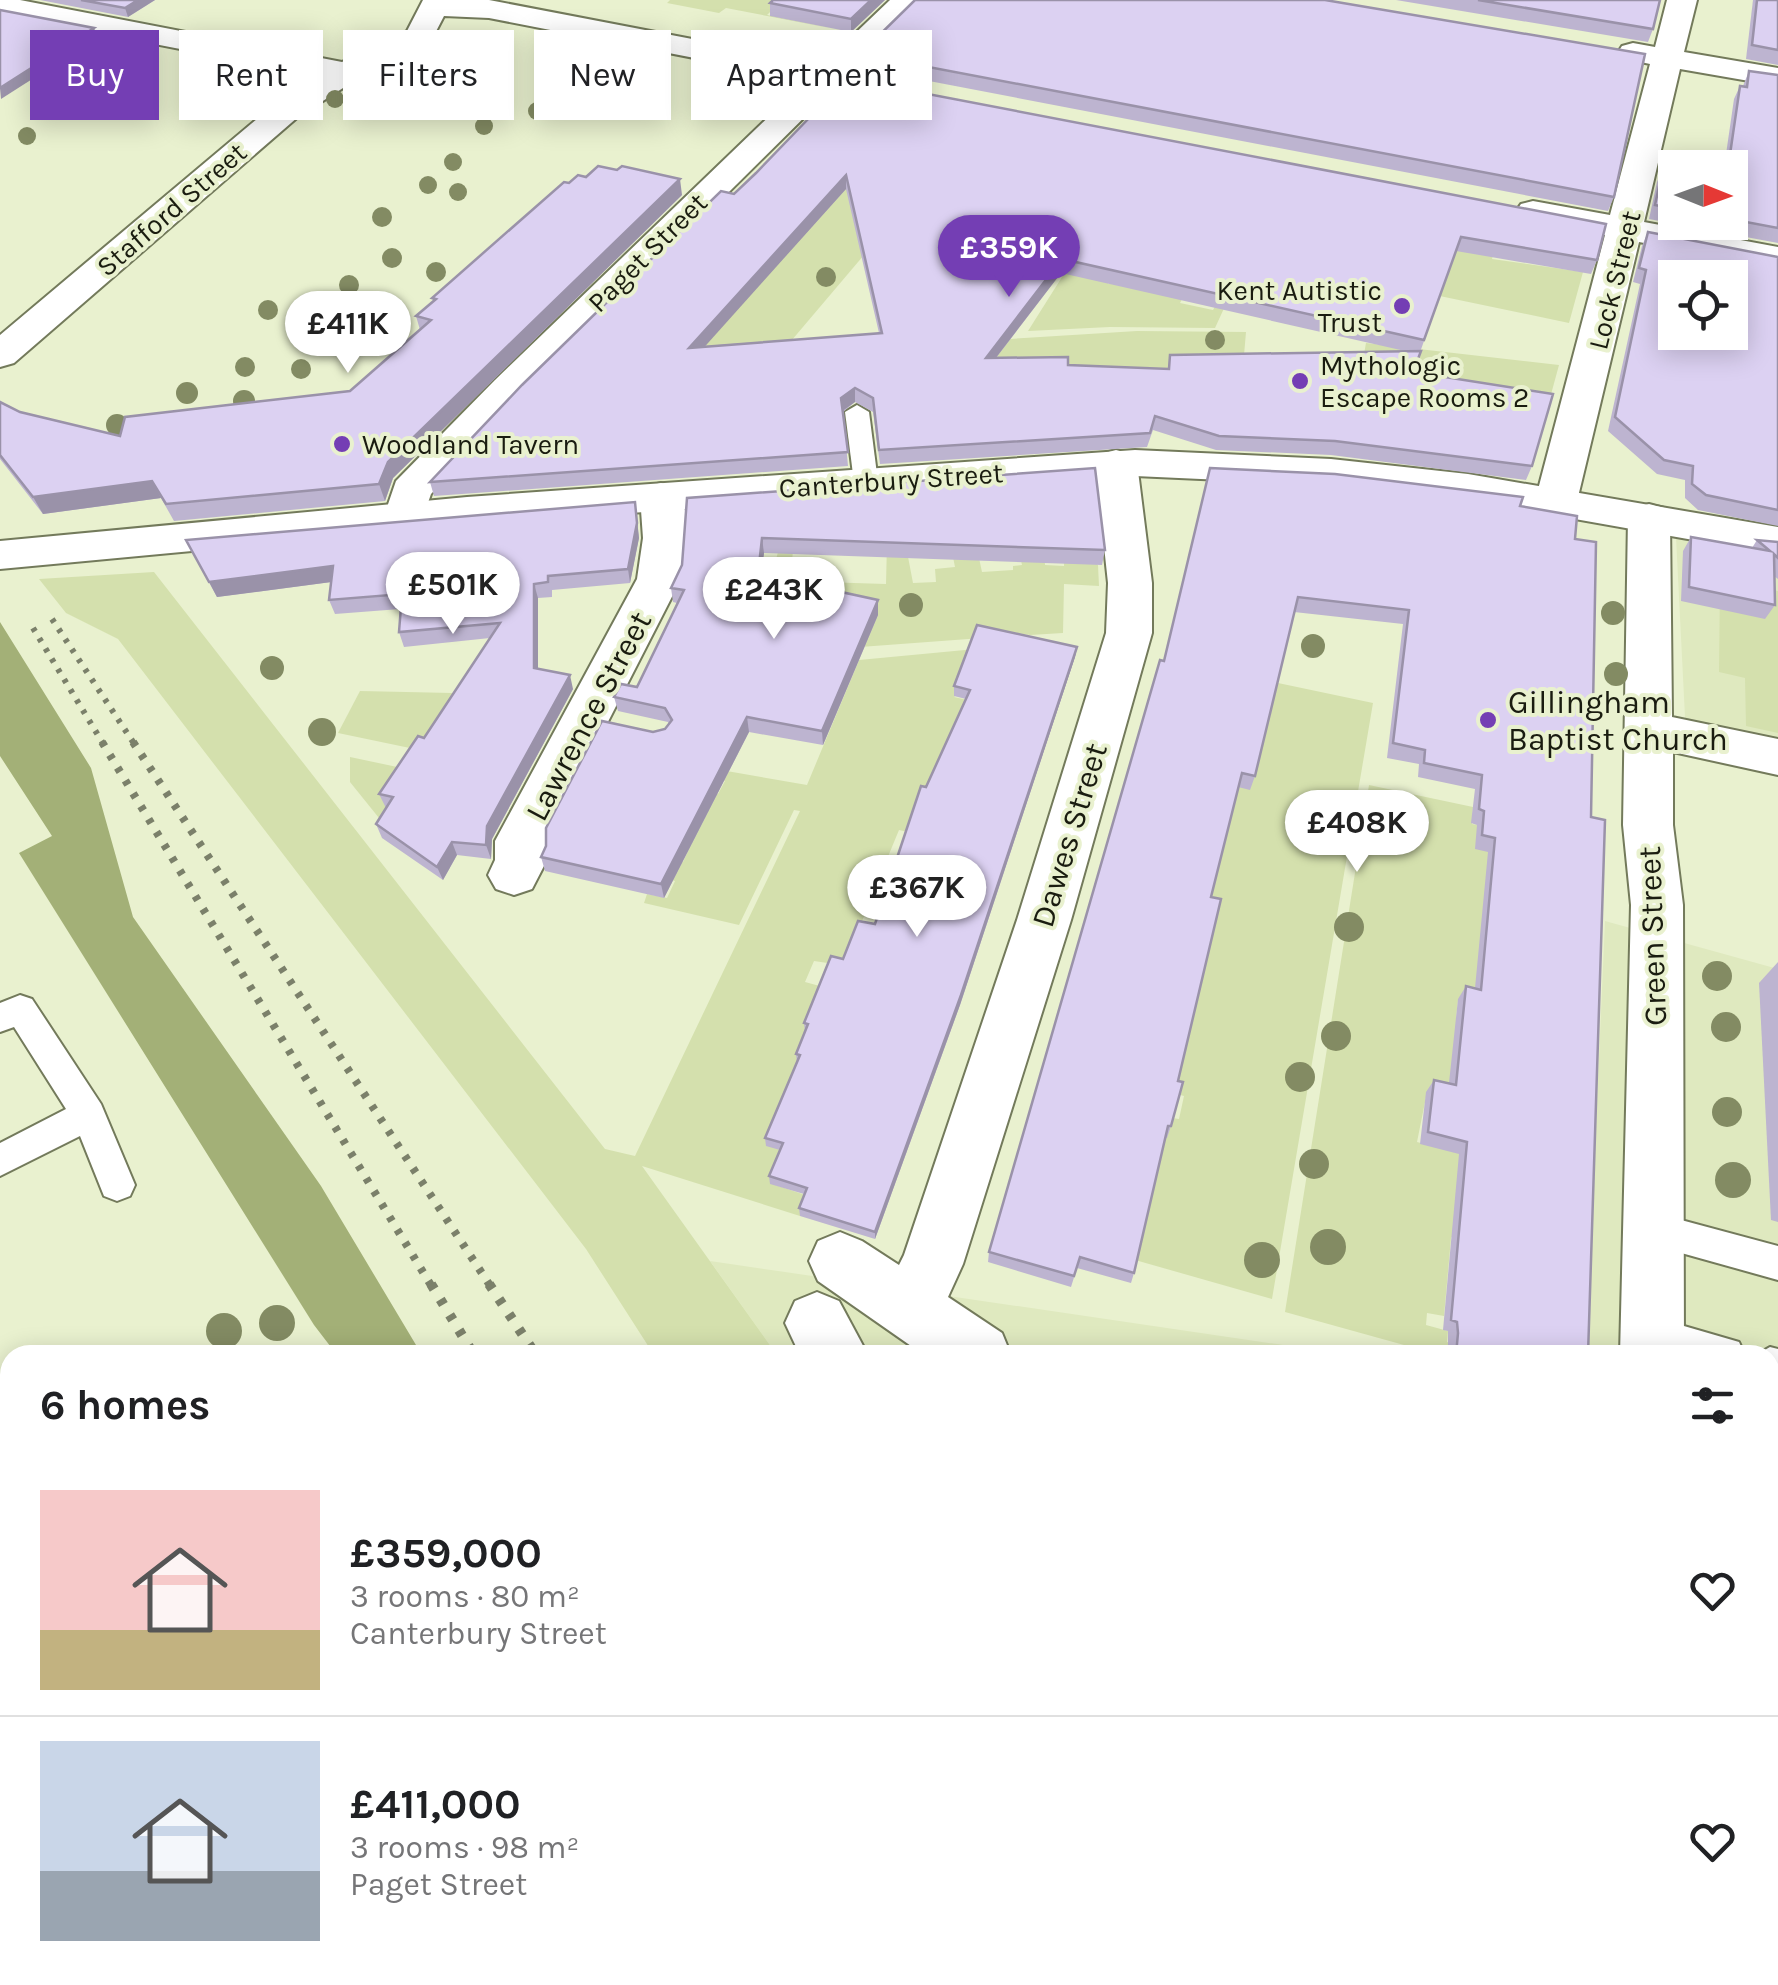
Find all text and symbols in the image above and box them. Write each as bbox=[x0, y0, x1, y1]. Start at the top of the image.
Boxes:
chip: Buy bbox=[30, 30, 159, 120]
chip: Rent bbox=[179, 30, 323, 120]
chip: Filters bbox=[343, 30, 514, 120]
chip: New bbox=[534, 30, 671, 120]
chip: Apartment bbox=[691, 30, 932, 120]
street label: Stafford Street bbox=[90, 135, 253, 283]
north arrow bbox=[1658, 150, 1748, 240]
map controls bbox=[1658, 150, 1748, 350]
street label: Paget Street bbox=[581, 186, 714, 319]
street label: Lock Street bbox=[1581, 207, 1648, 353]
pin: £359K bbox=[939, 215, 1079, 300]
text: £359K bbox=[960, 229, 1058, 266]
button: locate bbox=[1658, 260, 1748, 350]
place label: Kent Autistic Trust bbox=[1217, 274, 1382, 339]
pin: £411K bbox=[278, 291, 418, 376]
marker: Kent Autistic Trust bbox=[1391, 295, 1413, 317]
text: £411K bbox=[307, 305, 389, 342]
place label: Mythologic Escape Rooms 2 bbox=[1320, 349, 1529, 414]
marker: Mythologic Escape Rooms 2 bbox=[1289, 370, 1311, 392]
place label: Woodland Tavern bbox=[362, 428, 579, 461]
marker: Woodland Tavern bbox=[331, 433, 353, 455]
street label: Canterbury Street bbox=[778, 456, 1004, 505]
pin: £501K bbox=[383, 552, 523, 637]
pin: £243K bbox=[704, 557, 844, 642]
text: £501K bbox=[408, 566, 498, 603]
text: £243K bbox=[725, 571, 823, 608]
street label: Lawrence Street bbox=[518, 605, 659, 827]
place label: Gillingham Baptist Church bbox=[1508, 684, 1728, 758]
marker: Gillingham Baptist Church bbox=[1477, 709, 1499, 731]
street label: Dawes Street bbox=[1024, 739, 1115, 932]
pin: £408K bbox=[1287, 790, 1427, 875]
text: £408K bbox=[1307, 804, 1407, 841]
street label: Green Street bbox=[1631, 845, 1674, 1026]
pin: £367K bbox=[847, 855, 987, 940]
text: £367K bbox=[869, 869, 965, 906]
icon: filters bbox=[1685, 1378, 1740, 1433]
text: 6 homes bbox=[40, 1380, 210, 1430]
text: £359,000 bbox=[350, 1528, 542, 1578]
icon: home bbox=[120, 1530, 240, 1650]
icon: heart bbox=[1685, 1563, 1740, 1618]
text: 3 rooms · 80 m² bbox=[350, 1578, 580, 1615]
text: Canterbury Street bbox=[350, 1615, 607, 1652]
text: £411,000 bbox=[350, 1779, 521, 1829]
icon: home bbox=[120, 1781, 240, 1901]
icon: heart bbox=[1685, 1814, 1740, 1869]
text: 3 rooms · 98 m² bbox=[350, 1829, 579, 1866]
text: Paget Street bbox=[350, 1866, 527, 1903]

